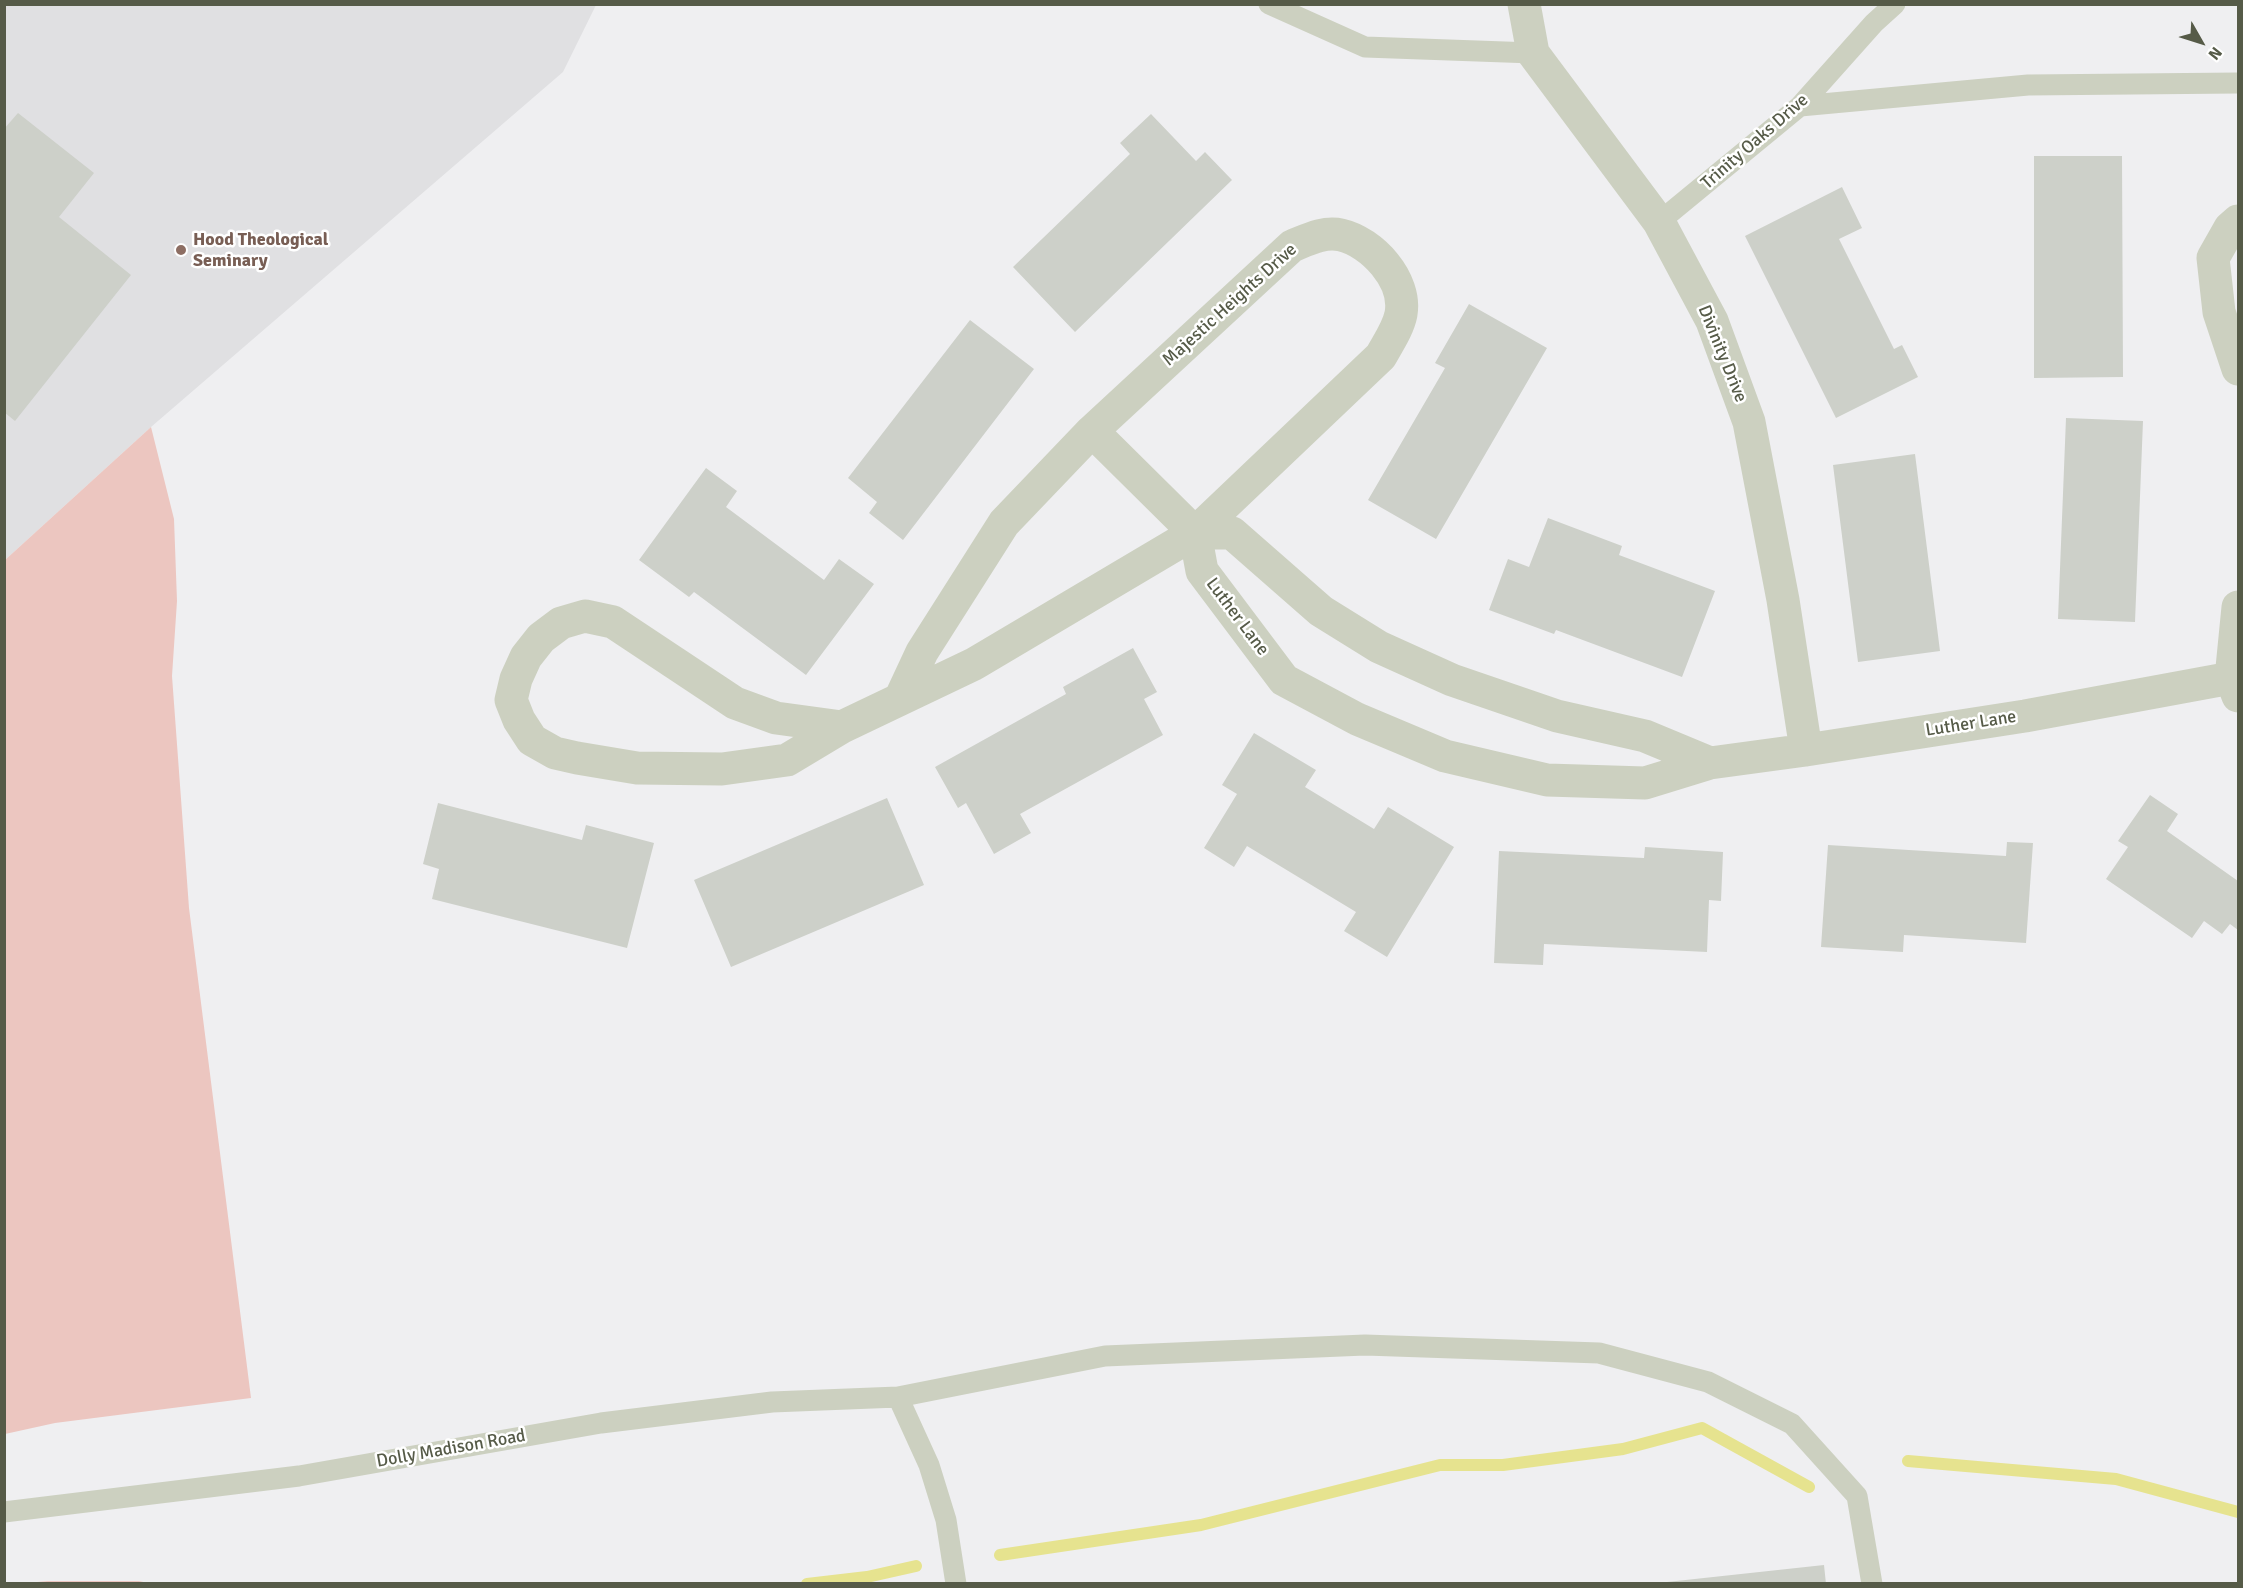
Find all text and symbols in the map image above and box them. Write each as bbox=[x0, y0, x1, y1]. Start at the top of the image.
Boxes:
north arrow bbox=[2171, 12, 2231, 72]
text: N bbox=[2204, 43, 2226, 64]
street label: Trinity Oaks Drive bbox=[1697, 90, 1813, 194]
place label: Hood Theological Seminary bbox=[193, 229, 328, 272]
street label: Majestic Heights Drive bbox=[1158, 239, 1302, 371]
marker: Hood Theological Seminary bbox=[174, 243, 188, 257]
street label: Divinity Drive bbox=[1693, 302, 1751, 406]
street label: Luther Lane bbox=[1201, 574, 1273, 660]
street label: Luther Lane bbox=[1924, 706, 2018, 742]
street label: Dolly Madison Road bbox=[375, 1425, 527, 1473]

